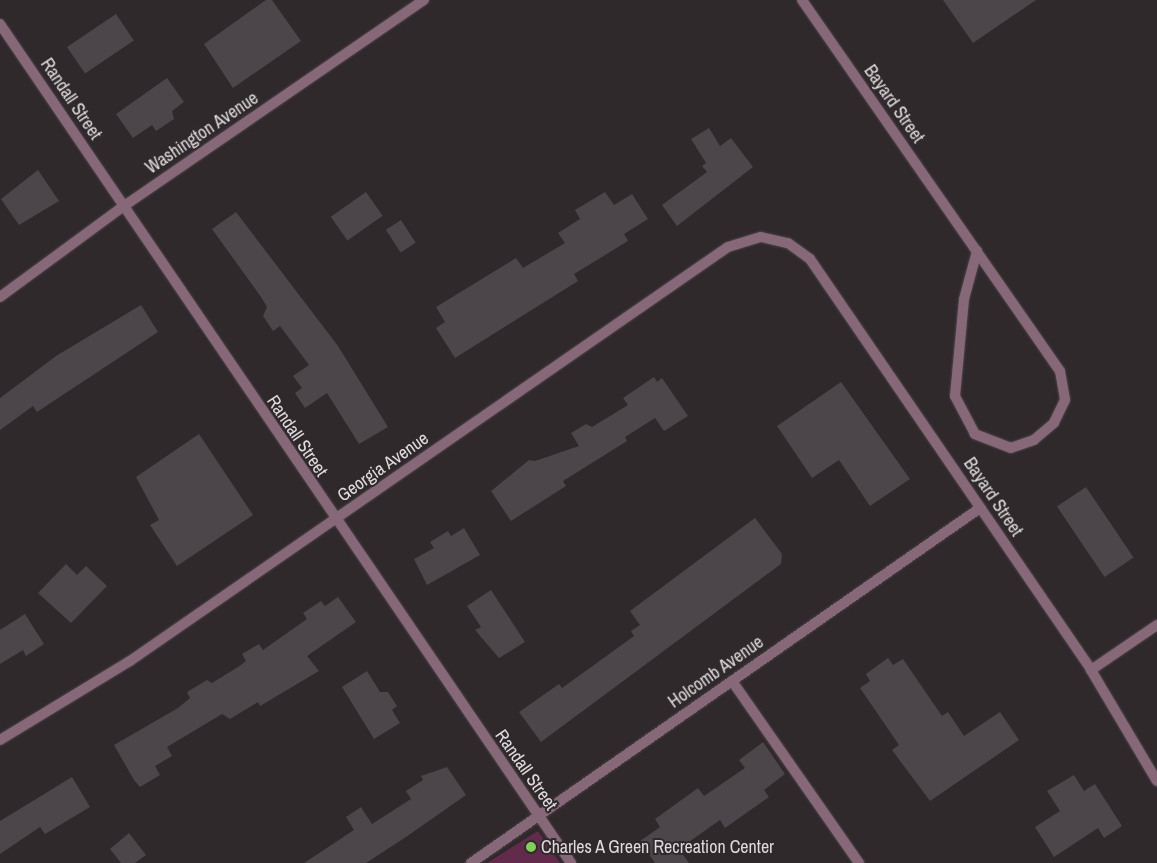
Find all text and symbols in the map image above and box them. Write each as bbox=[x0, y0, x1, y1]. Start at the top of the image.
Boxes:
street label: Randall Street bbox=[36, 54, 106, 144]
street label: Bayard Street bbox=[859, 61, 929, 147]
street label: Washington Avenue bbox=[141, 87, 263, 179]
street label: Randall Street bbox=[262, 391, 332, 481]
street label: Georgia Avenue bbox=[333, 427, 433, 507]
street label: Bayard Street bbox=[959, 454, 1027, 540]
street label: Holcomb Avenue bbox=[664, 631, 768, 713]
street label: Randall Street bbox=[490, 725, 562, 815]
place label: Charles A Green Recreation Center bbox=[541, 836, 776, 858]
marker: Charles A Green Recreation Center bbox=[525, 841, 537, 853]

